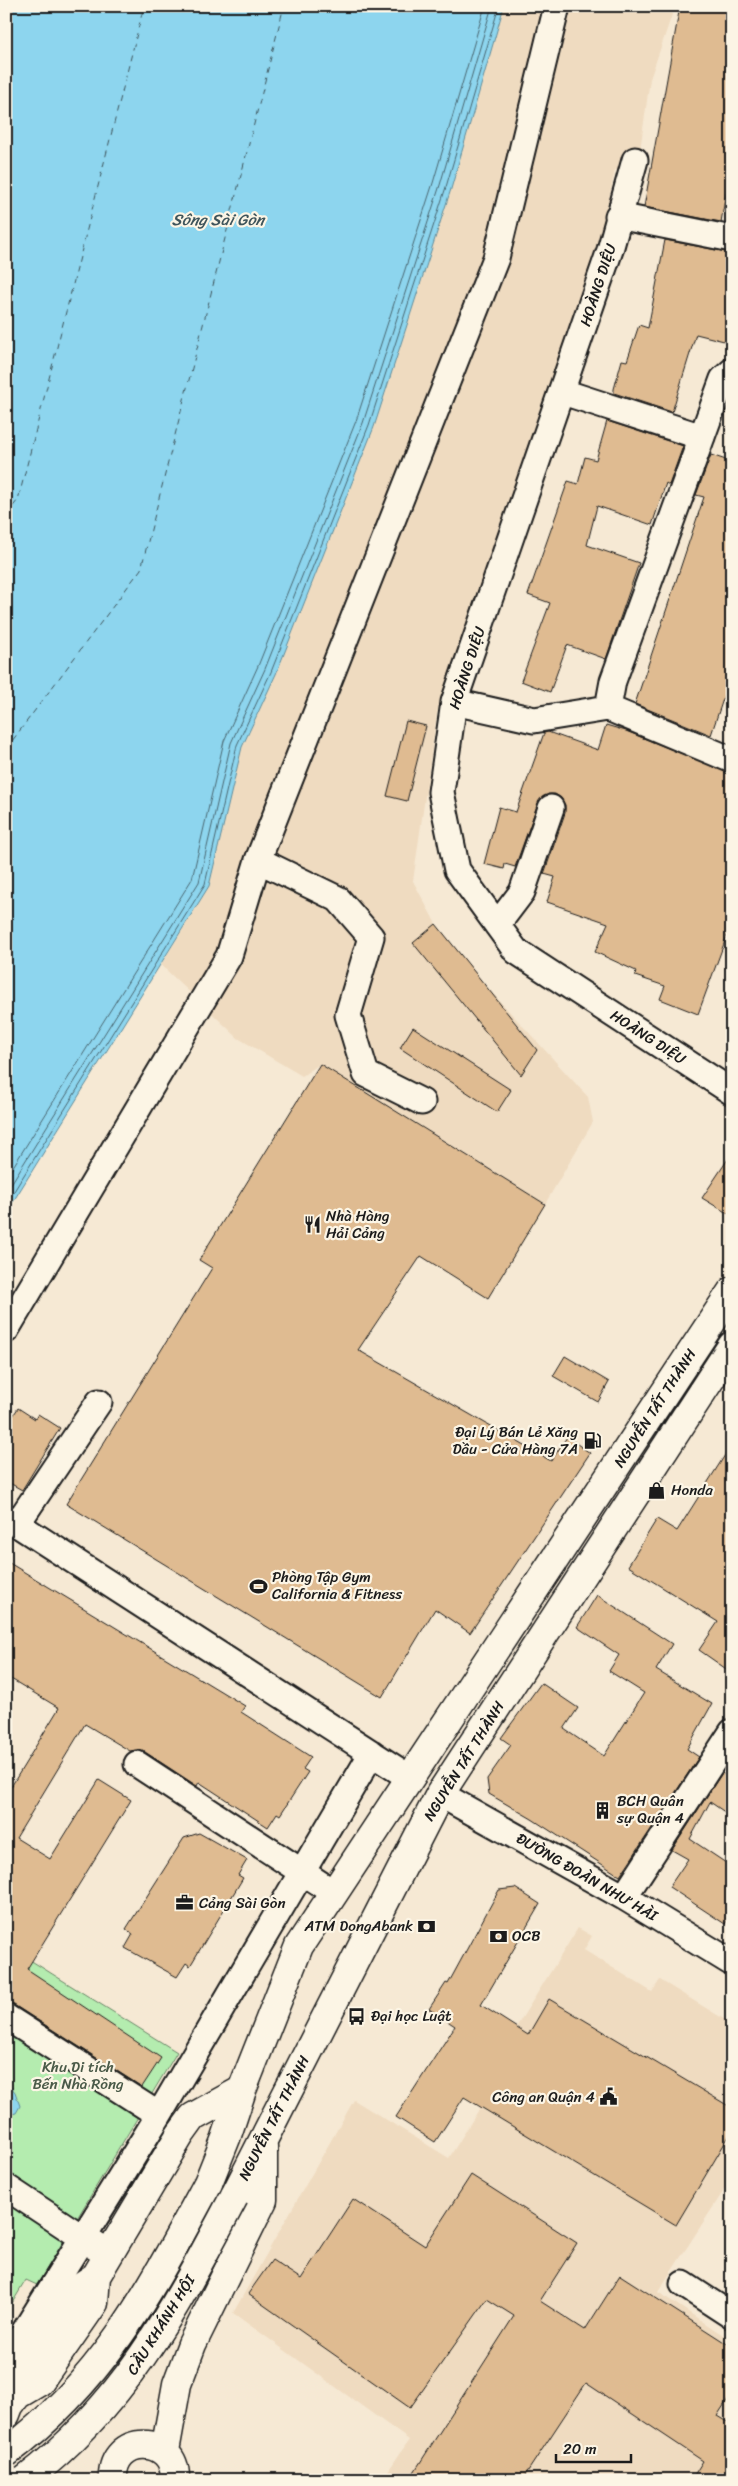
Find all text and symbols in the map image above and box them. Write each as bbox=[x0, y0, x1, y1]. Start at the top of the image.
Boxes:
water label: Sông Sài Gòn bbox=[172, 205, 267, 234]
street label: HOÀNG DIỆU bbox=[572, 239, 624, 330]
street label: HOÀNG DIỆU bbox=[441, 622, 493, 713]
street label: HOÀNG DIỆU bbox=[605, 1003, 692, 1072]
place label: Nhà Hàng Hải Cảng bbox=[326, 1203, 390, 1246]
restaurant icon: Nhà Hàng Hải Cảng bbox=[302, 1215, 322, 1235]
street label: NGUYỄN TẤT THÀNH bbox=[607, 1343, 704, 1473]
place label: Đại Lý Bán Lẻ Xăng Dầu - Cửa Hàng 7A bbox=[452, 1419, 578, 1462]
fuel station icon: Đại Lý Bán Lẻ Xăng Dầu - Cửa Hàng 7A bbox=[582, 1431, 602, 1451]
place label: Honda bbox=[671, 1477, 713, 1503]
shop icon: Honda bbox=[647, 1480, 667, 1500]
place label: Phòng Tập Gym California & Fitness bbox=[272, 1564, 402, 1607]
sports icon: Phòng Tập Gym California & Fitness bbox=[248, 1576, 268, 1596]
street label: NGUYỄN TẤT THÀNH bbox=[417, 1695, 512, 1826]
place label: BCH Quân sự Quận 4 bbox=[616, 1788, 684, 1831]
building icon: BCH Quân sự Quận 4 bbox=[593, 1800, 613, 1820]
street label: ĐƯỜNG ĐOÀN NHƯ HÀI bbox=[511, 1826, 664, 1929]
place label: Cảng Sài Gòn bbox=[199, 1890, 286, 1916]
office icon: Cảng Sài Gòn bbox=[175, 1893, 195, 1913]
place label: ATM DongAbank bbox=[303, 1913, 413, 1939]
bank icon: ATM DongAbank bbox=[417, 1916, 437, 1936]
place label: OCB bbox=[512, 1923, 541, 1949]
bank icon: OCB bbox=[488, 1926, 508, 1946]
place label: Đại học Luật bbox=[371, 2003, 452, 2029]
bus stop icon: Đại học Luật bbox=[347, 2006, 367, 2026]
street label: NGUYỄN TẤT THÀNH bbox=[231, 2050, 317, 2185]
park label: Khu Di tích Bến Nhà Rồng bbox=[32, 2054, 124, 2097]
place label: Công an Quận 4 bbox=[492, 2084, 595, 2110]
public building icon: Công an Quận 4 bbox=[599, 2087, 619, 2107]
street label: CẦU KHÁNH HỘI bbox=[120, 2269, 203, 2380]
scale bar bbox=[556, 2431, 630, 2463]
text: 20 m bbox=[563, 2436, 597, 2462]

